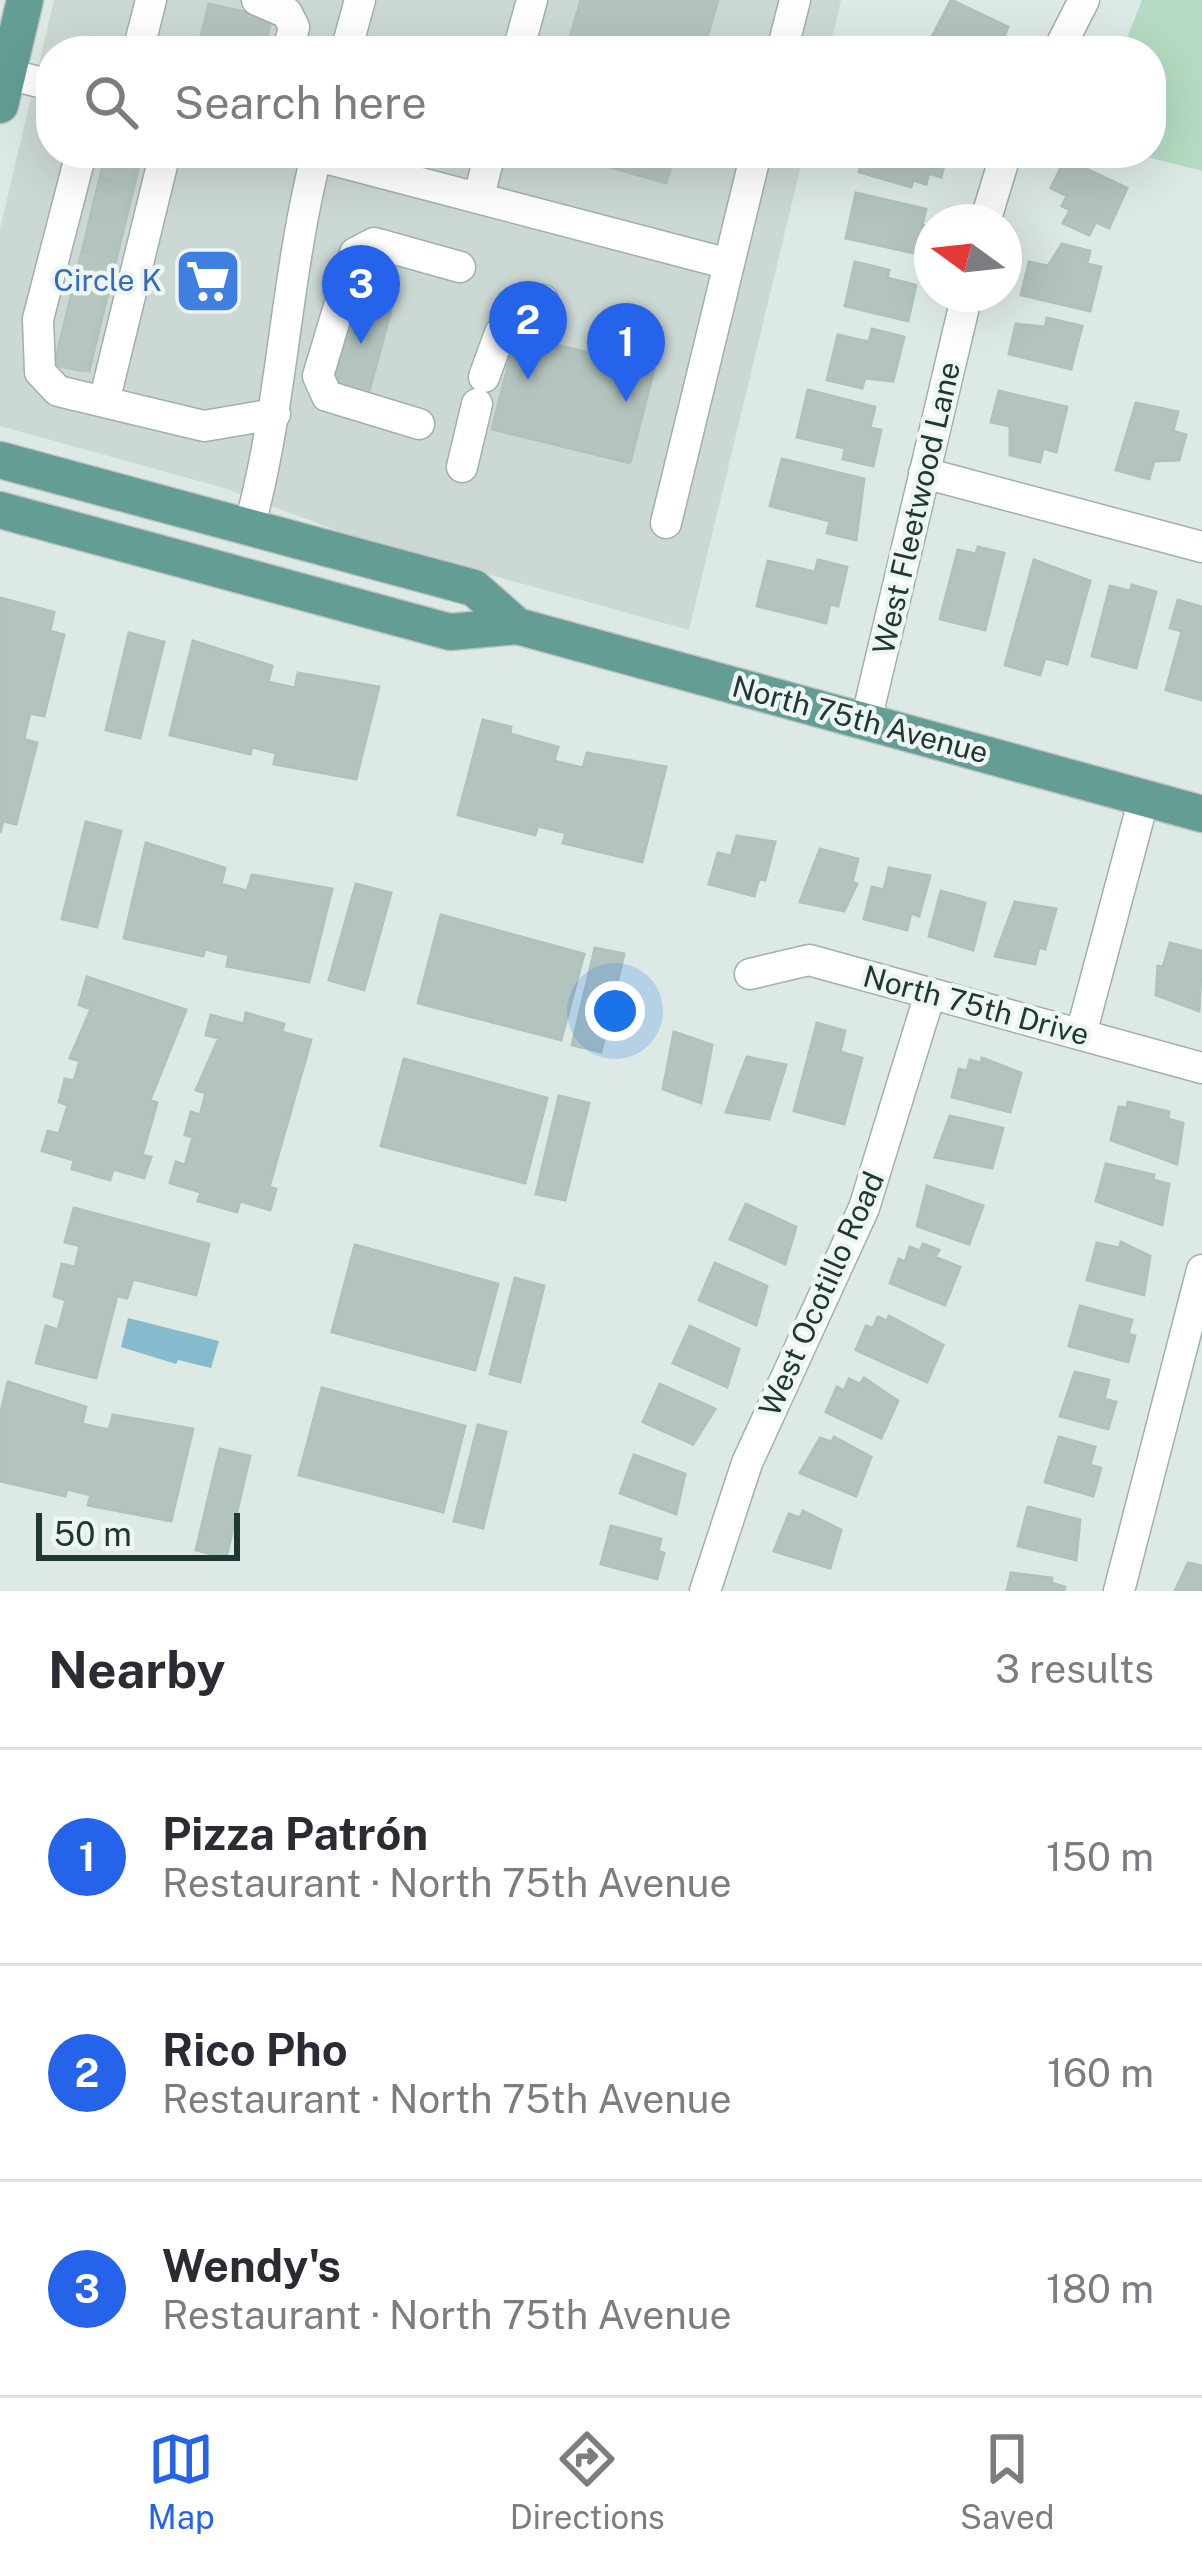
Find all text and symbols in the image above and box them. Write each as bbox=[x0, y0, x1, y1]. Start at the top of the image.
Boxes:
search box bbox=[36, 36, 1166, 168]
icon: search bbox=[78, 69, 144, 135]
text: Search here bbox=[174, 76, 427, 129]
north arrow bbox=[914, 204, 1022, 312]
pin: 3 bbox=[322, 245, 400, 344]
supermarket icon: Circle K bbox=[173, 246, 243, 316]
place label: Circle K bbox=[53, 262, 162, 298]
pin: 2 bbox=[489, 281, 567, 380]
pin: 1 bbox=[587, 303, 665, 402]
street label: West Fleetwood Lane bbox=[865, 358, 967, 658]
street label: North 75th Avenue bbox=[728, 668, 992, 771]
street label: North 75th Drive bbox=[859, 958, 1093, 1052]
your location bbox=[585, 981, 645, 1041]
street label: West Ocotillo Road bbox=[751, 1166, 891, 1421]
scale bar bbox=[36, 1507, 240, 1560]
text: 50 m bbox=[54, 1515, 132, 1553]
text: Nearby bbox=[48, 1640, 225, 1699]
text: 3 results bbox=[995, 1646, 1154, 1692]
text: Pizza Patrón bbox=[162, 1807, 428, 1860]
text: 1 bbox=[79, 1834, 95, 1880]
text: 150 m bbox=[1046, 1834, 1154, 1880]
text: Restaurant · North 75th Avenue bbox=[162, 1860, 732, 1906]
text: Rico Pho bbox=[162, 2023, 348, 2076]
text: 2 bbox=[75, 2050, 99, 2096]
text: 160 m bbox=[1047, 2050, 1154, 2096]
text: Restaurant · North 75th Avenue bbox=[162, 2076, 732, 2122]
text: Wendy's bbox=[162, 2239, 341, 2292]
text: 3 bbox=[74, 2266, 100, 2312]
text: 180 m bbox=[1046, 2266, 1154, 2312]
text: Restaurant · North 75th Avenue bbox=[162, 2292, 732, 2338]
tab: Map bbox=[148, 2426, 215, 2536]
tab: Directions bbox=[510, 2426, 665, 2536]
tab: Saved bbox=[960, 2426, 1054, 2536]

